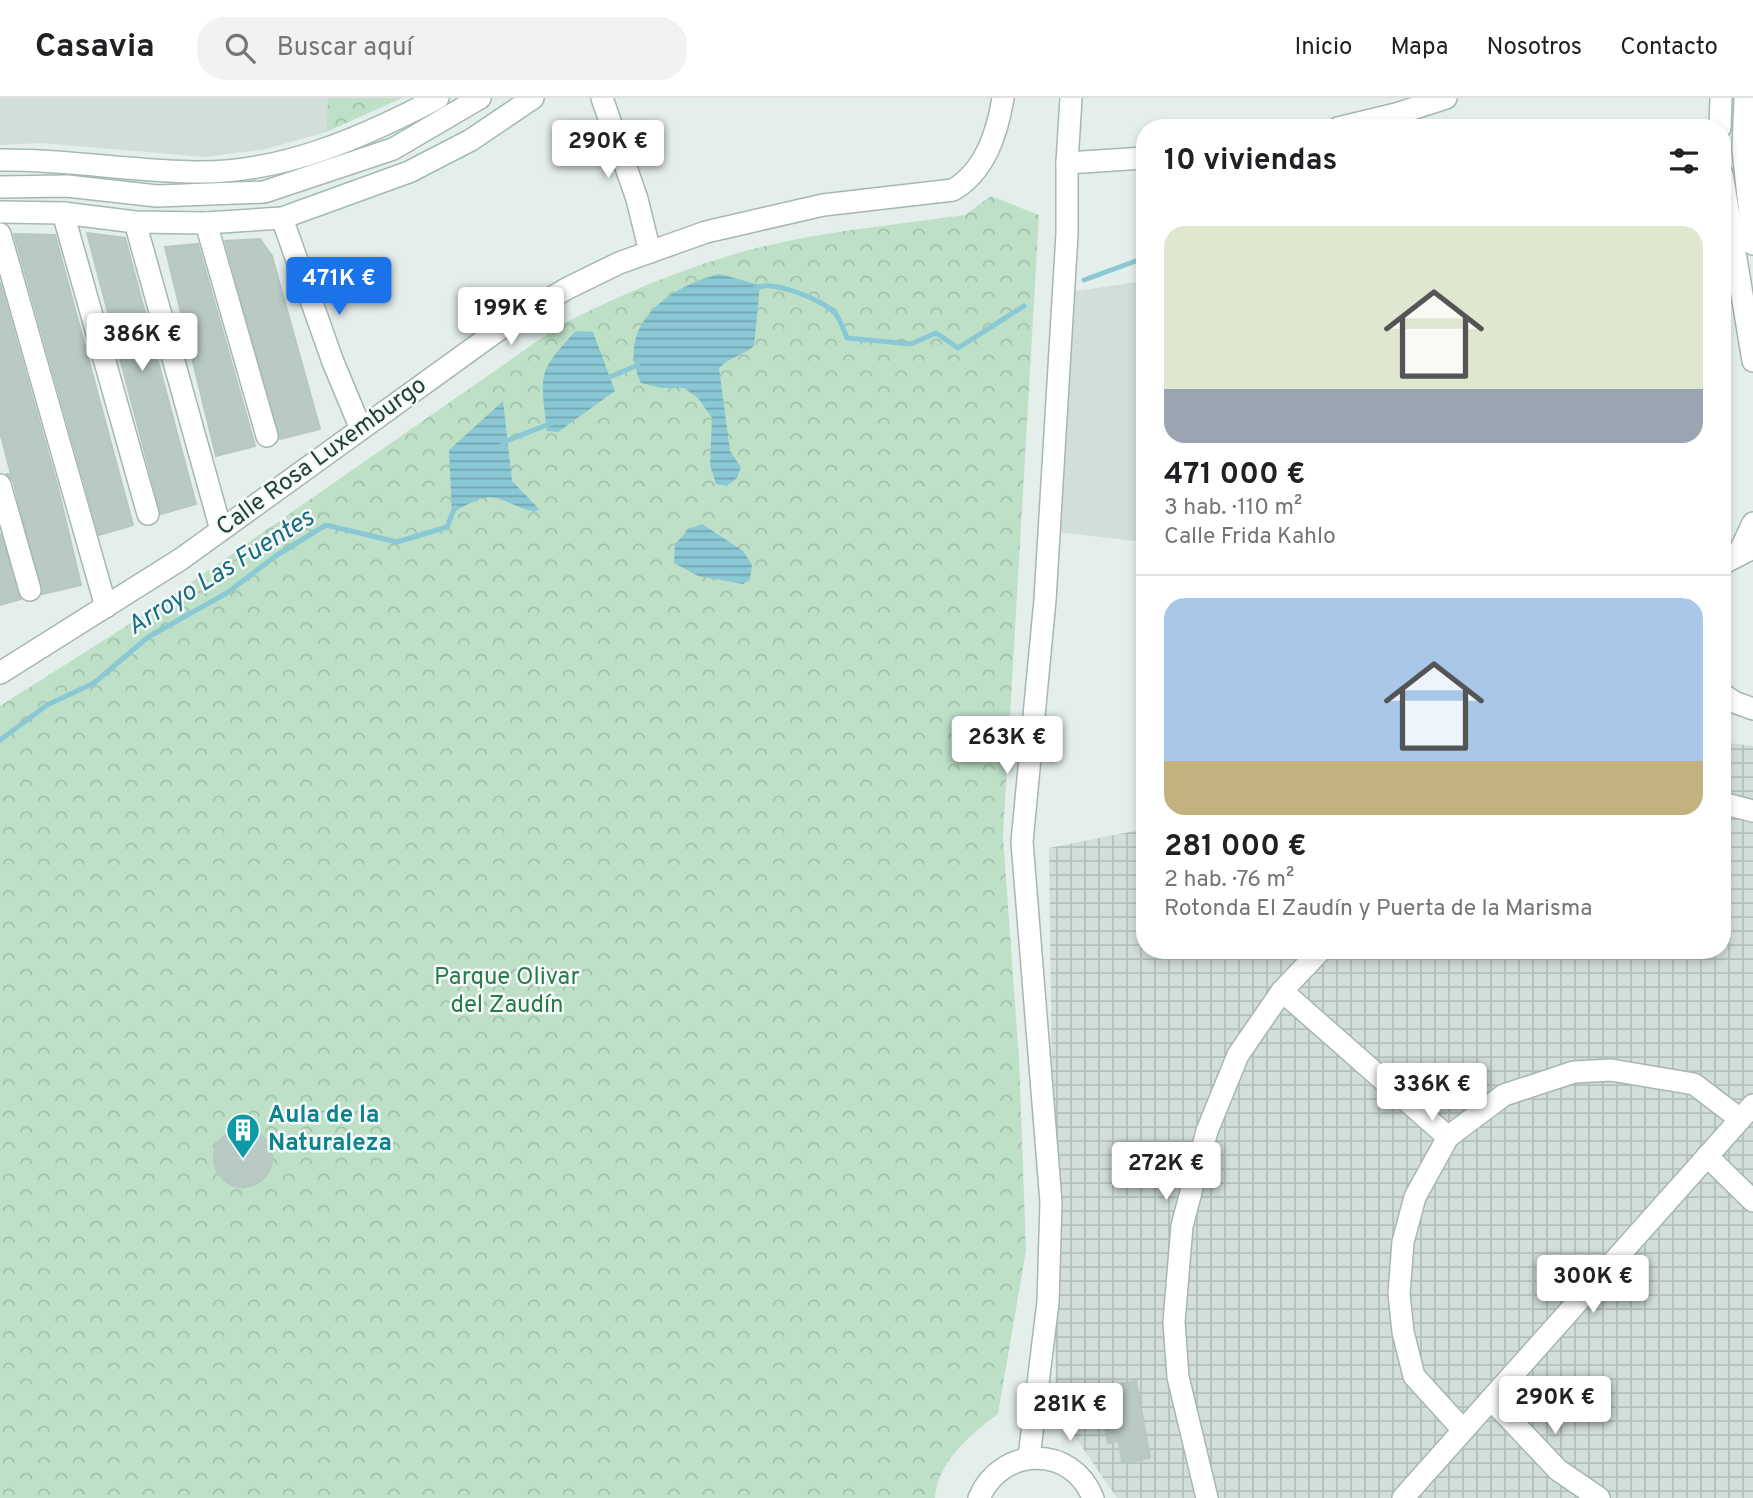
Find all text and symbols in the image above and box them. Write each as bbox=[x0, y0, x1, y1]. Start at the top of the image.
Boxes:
search box bbox=[197, 17, 687, 80]
text: Casavia bbox=[35, 27, 155, 69]
icon: search bbox=[221, 29, 259, 67]
text: Buscar aquí bbox=[277, 32, 413, 65]
text: Inicio bbox=[1295, 33, 1352, 63]
text: Mapa bbox=[1390, 33, 1449, 63]
text: Nosotros bbox=[1487, 33, 1582, 63]
text: Contacto bbox=[1620, 33, 1718, 63]
pin: 290K € bbox=[551, 120, 665, 180]
text: 290K € bbox=[568, 128, 648, 157]
icon: filters bbox=[1665, 142, 1703, 180]
text: 10 viviendas bbox=[1164, 143, 1337, 180]
pin: 471K € bbox=[282, 258, 396, 317]
text: 471K € bbox=[302, 265, 376, 294]
icon: home bbox=[1371, 271, 1497, 397]
pin: 199K € bbox=[454, 288, 568, 347]
text: 199K € bbox=[474, 295, 548, 324]
pin: 386K € bbox=[85, 314, 199, 373]
text: 386K € bbox=[102, 321, 182, 350]
street label: Calle Rosa Luxemburgo bbox=[211, 371, 433, 543]
text: 471 000 € bbox=[1164, 457, 1305, 494]
text: 3 hab. · 110 m² bbox=[1164, 494, 1302, 523]
water label: Arroyo Las Fuentes bbox=[121, 502, 322, 644]
text: Calle Frida Kahlo bbox=[1164, 523, 1336, 552]
icon: home bbox=[1371, 643, 1497, 769]
pin: 263K € bbox=[950, 716, 1064, 776]
text: 263K € bbox=[968, 724, 1046, 753]
text: 281 000 € bbox=[1164, 829, 1307, 866]
text: 2 hab. · 76 m² bbox=[1164, 866, 1294, 895]
text: Rotonda El Zaudín y Puerta de la Marisma bbox=[1164, 895, 1592, 924]
park label: Parque Olivar del Zaudín bbox=[434, 963, 580, 1021]
pin: 336K € bbox=[1375, 1063, 1489, 1123]
text: 336K € bbox=[1393, 1071, 1471, 1100]
place label: Aula de la Naturaleza bbox=[268, 1101, 392, 1159]
building icon: Aula de la Naturaleza bbox=[224, 1111, 262, 1160]
pin: 272K € bbox=[1109, 1142, 1223, 1202]
text: 272K € bbox=[1128, 1150, 1204, 1179]
pin: 300K € bbox=[1536, 1256, 1650, 1315]
text: 300K € bbox=[1553, 1263, 1633, 1292]
pin: 290K € bbox=[1498, 1376, 1612, 1436]
pin: 281K € bbox=[1013, 1384, 1127, 1443]
text: 290K € bbox=[1515, 1384, 1595, 1413]
text: 281K € bbox=[1033, 1391, 1107, 1420]

